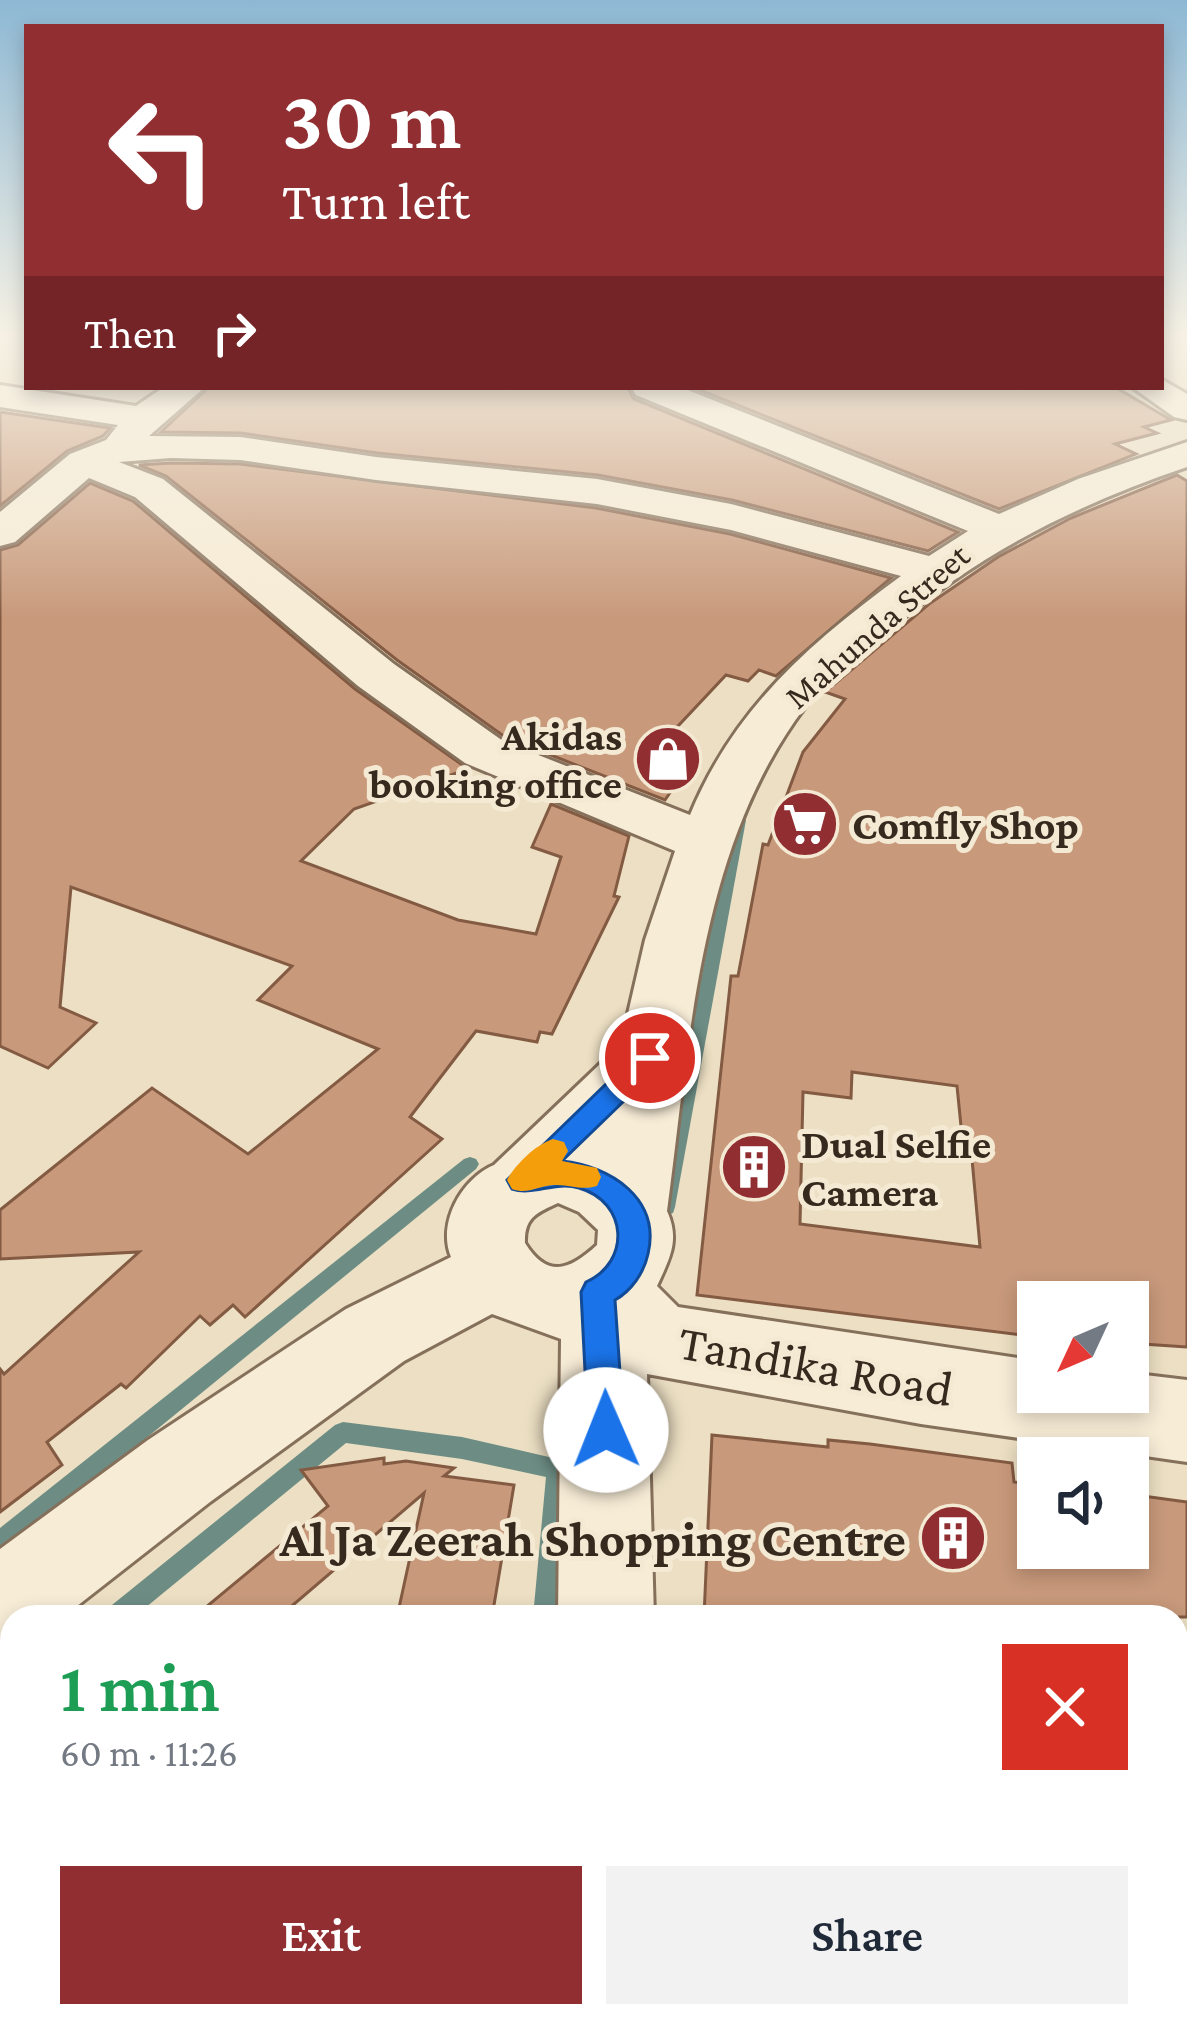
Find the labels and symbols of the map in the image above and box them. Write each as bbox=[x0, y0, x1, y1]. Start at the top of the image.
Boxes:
street label: Mahunda Street bbox=[777, 534, 978, 717]
place label: Akidas booking office bbox=[368, 712, 622, 807]
shop icon: Akidas booking office bbox=[633, 724, 703, 794]
supermarket icon: Comfly Shop bbox=[770, 789, 840, 859]
place label: Comfly Shop bbox=[852, 801, 1079, 848]
pin bbox=[599, 1007, 701, 1109]
place label: Dual Selfie Camera bbox=[801, 1120, 991, 1215]
building icon: Dual Selfie Camera bbox=[719, 1132, 789, 1202]
north arrow bbox=[1017, 1281, 1149, 1413]
street label: Tandika Road bbox=[674, 1313, 958, 1417]
position arrow bbox=[543, 1367, 669, 1493]
building icon: Al Ja Zeerah Shopping Centre bbox=[918, 1503, 988, 1573]
place label: Al Ja Zeerah Shopping Centre bbox=[278, 1510, 906, 1567]

